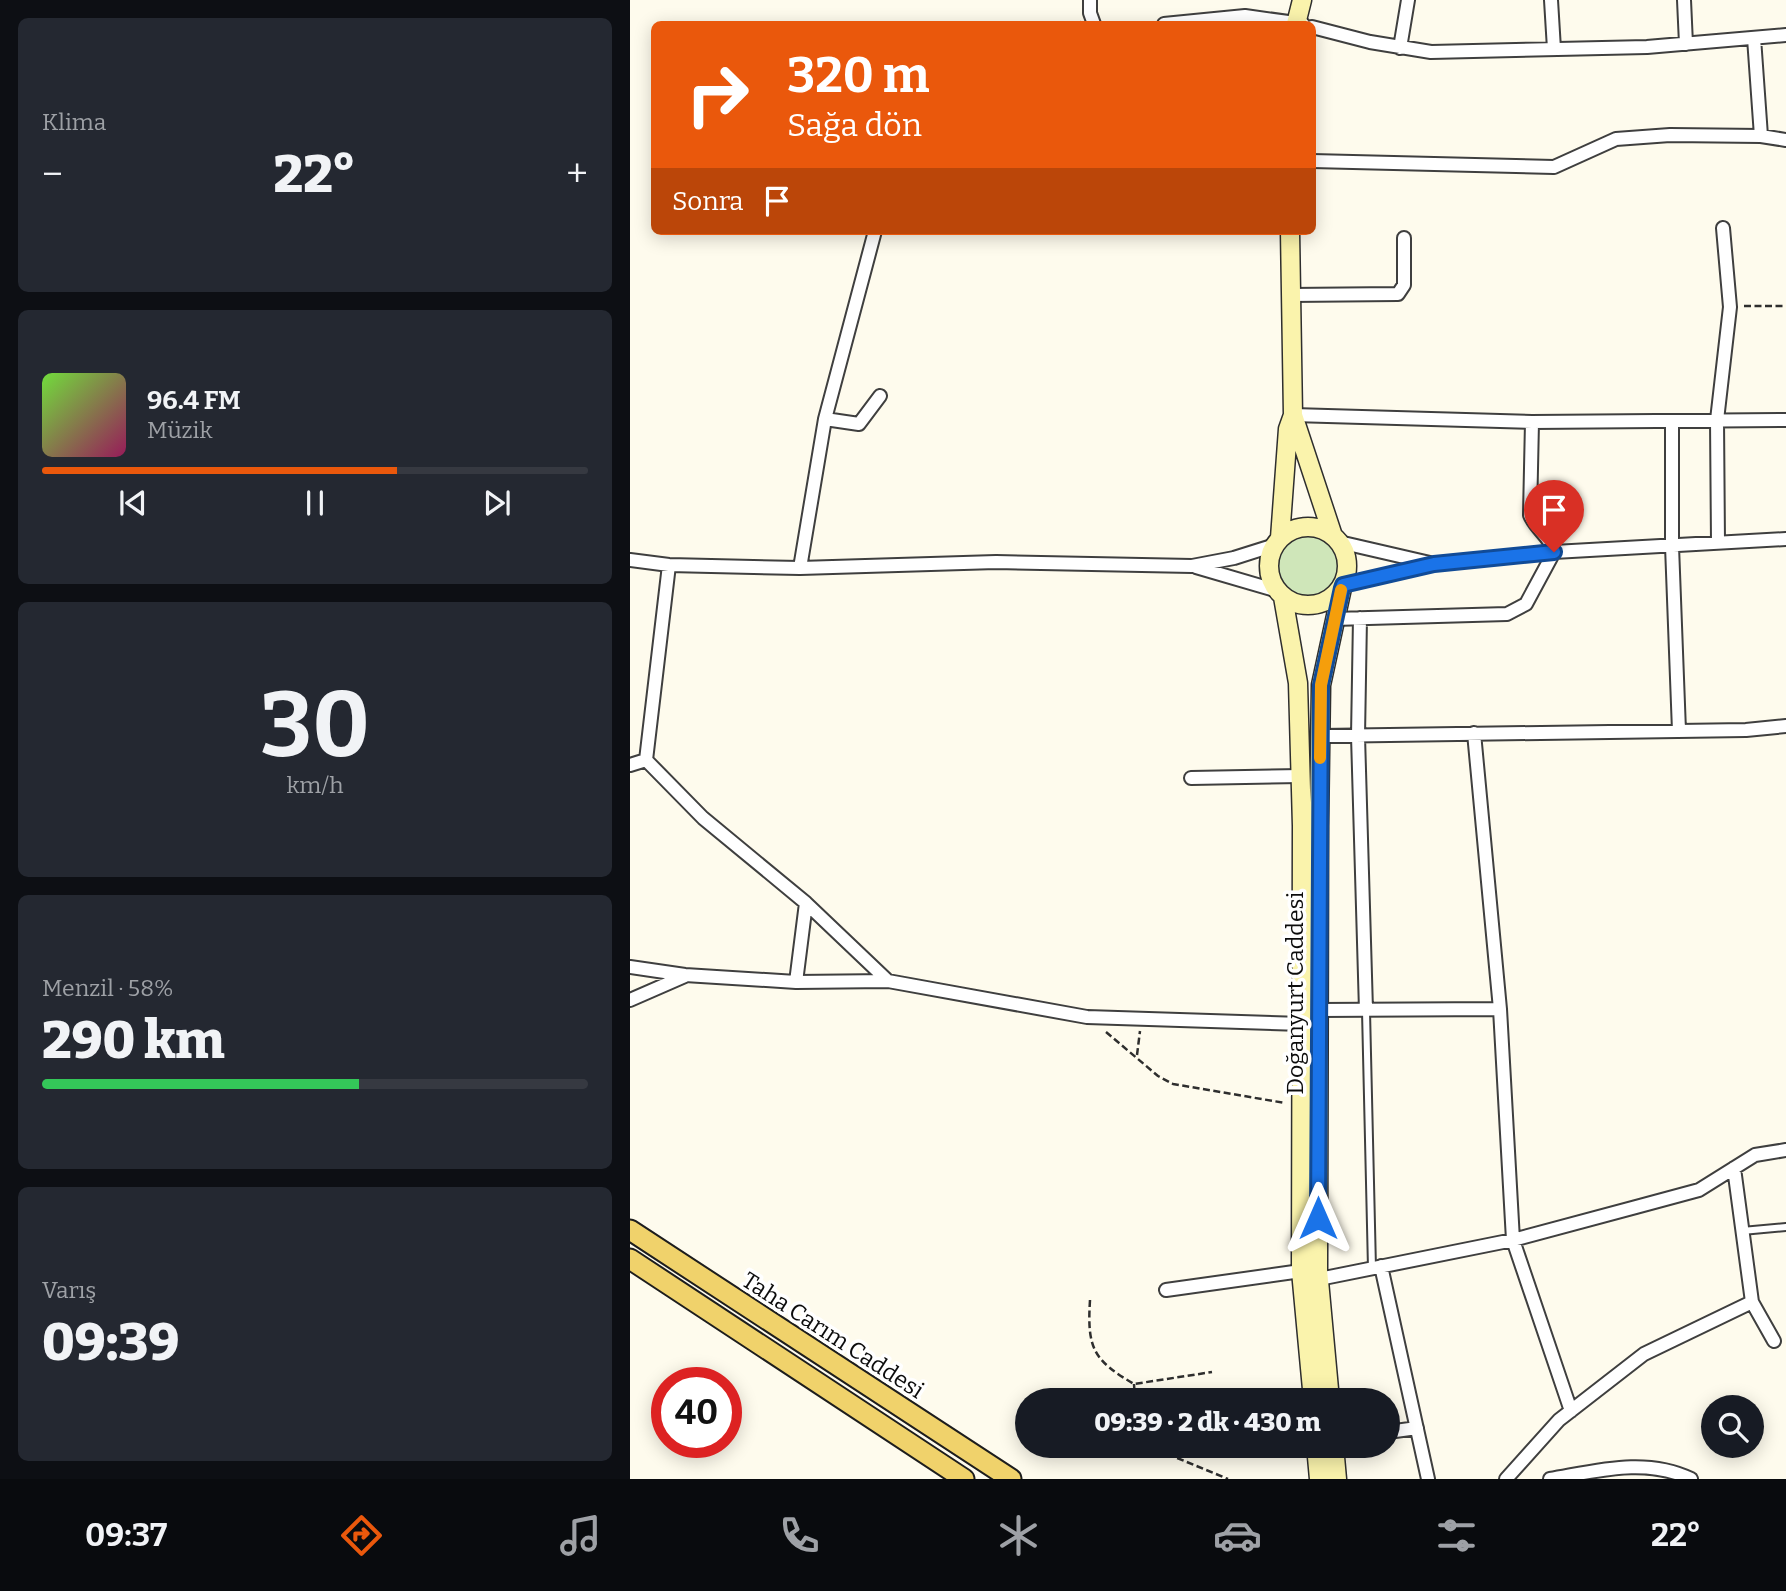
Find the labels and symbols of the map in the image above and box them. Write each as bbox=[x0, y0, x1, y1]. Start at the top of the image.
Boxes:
pin bbox=[1524, 480, 1584, 552]
street label: Doğanyurt Caddesi bbox=[1281, 891, 1309, 1094]
position arrow bbox=[1281, 1181, 1355, 1255]
street label: Taha Carım Caddesi bbox=[737, 1266, 929, 1404]
speed limit sign: 40 bbox=[651, 1367, 742, 1458]

